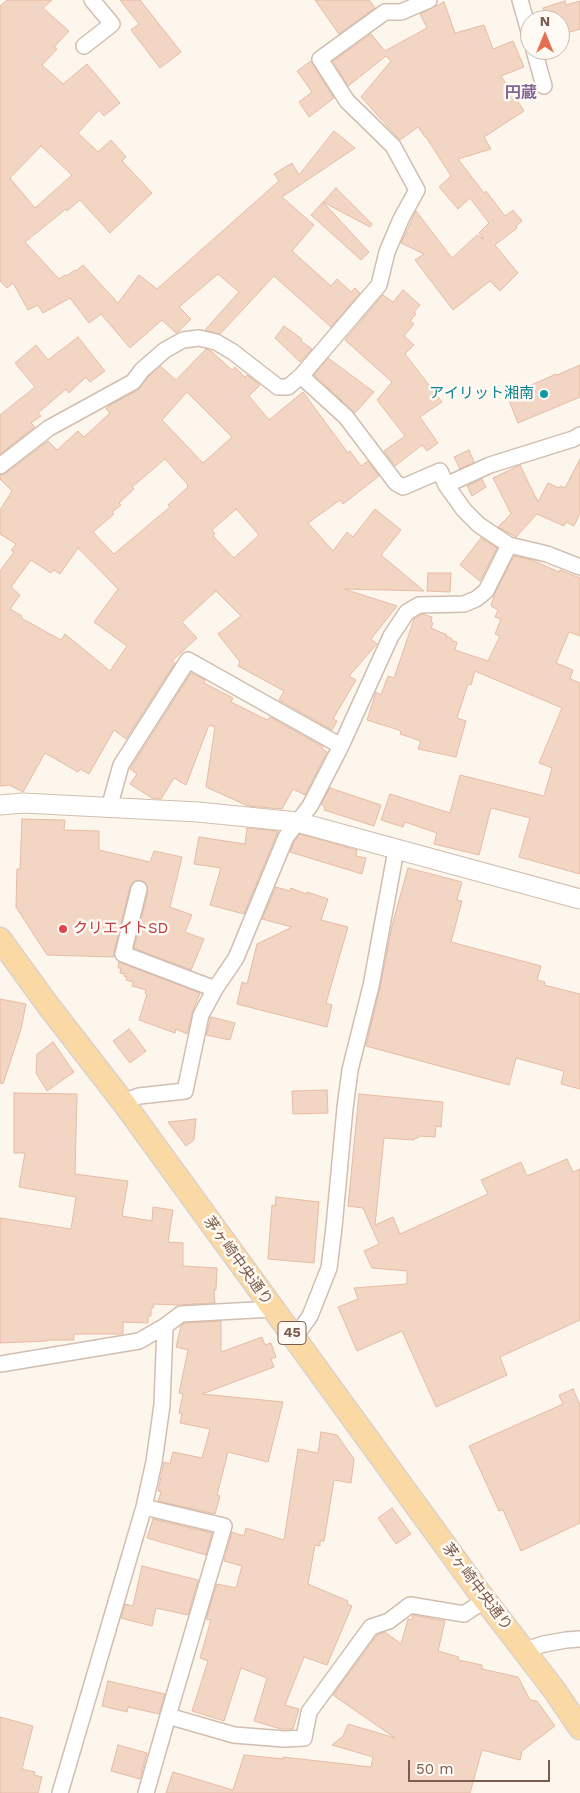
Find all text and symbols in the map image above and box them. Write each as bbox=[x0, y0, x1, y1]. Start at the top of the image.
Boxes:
north arrow bbox=[520, 10, 570, 60]
text: N bbox=[540, 13, 550, 29]
district label: 円蔵 bbox=[505, 83, 537, 103]
place label: アイリット湘南 bbox=[429, 385, 534, 403]
marker: アイリット湘南 bbox=[538, 388, 550, 400]
place label: クリエイトSD bbox=[73, 920, 168, 938]
marker: クリエイトSD bbox=[57, 923, 69, 935]
street label: 茅ヶ崎中央通り bbox=[200, 1213, 276, 1309]
road number: 45 bbox=[278, 1322, 306, 1345]
street label: 茅ヶ崎中央通り bbox=[438, 1540, 516, 1634]
scale bar bbox=[410, 1750, 552, 1782]
text: 50 m bbox=[416, 1760, 453, 1778]

